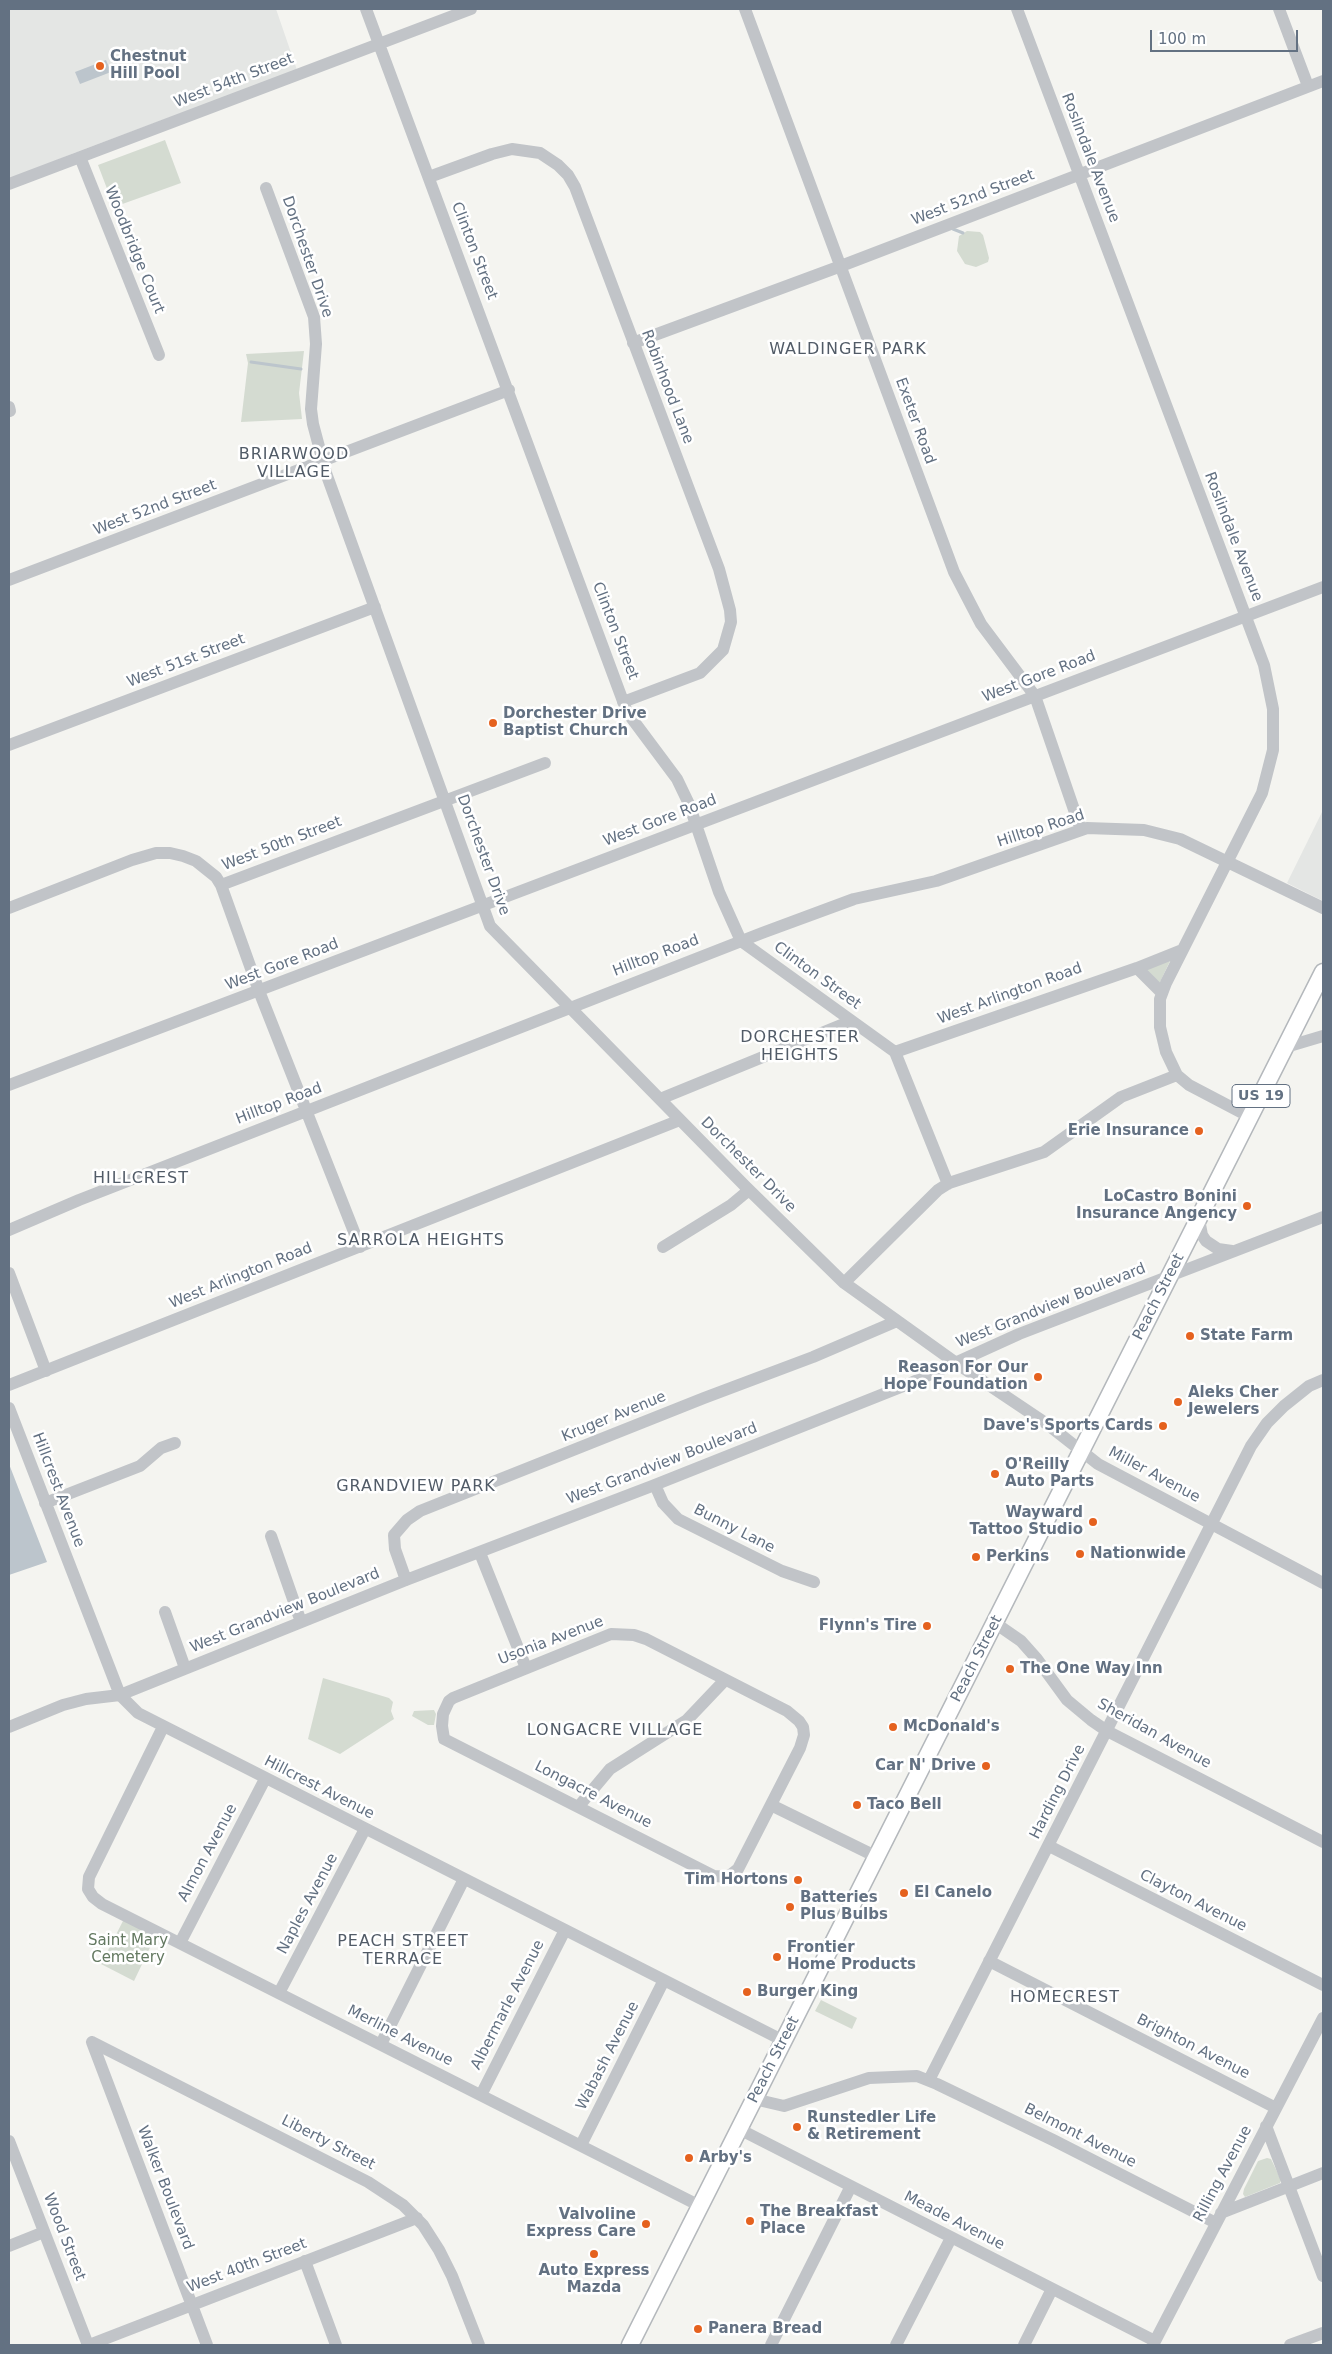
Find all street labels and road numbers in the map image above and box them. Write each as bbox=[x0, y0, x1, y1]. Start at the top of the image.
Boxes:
street label: West 54th Street bbox=[172, 50, 296, 112]
street label: Roslindale Avenue bbox=[1057, 91, 1123, 225]
street label: West 52nd Street bbox=[909, 166, 1037, 230]
street label: Woodbridge Court bbox=[100, 184, 168, 316]
street label: Dorchester Drive bbox=[278, 194, 336, 320]
street label: Clinton Street bbox=[447, 200, 501, 302]
street label: Robinhood Lane bbox=[637, 328, 697, 446]
street label: Exeter Road bbox=[891, 375, 939, 467]
street label: Roslindale Avenue bbox=[1200, 470, 1266, 604]
street label: West 52nd Street bbox=[91, 476, 219, 540]
street label: Clinton Street bbox=[588, 580, 642, 682]
street label: West 51st Street bbox=[125, 630, 247, 692]
street label: West Gore Road bbox=[980, 647, 1098, 707]
street label: West Gore Road bbox=[601, 791, 719, 851]
street label: Dorchester Drive bbox=[453, 792, 513, 918]
street label: Hilltop Road bbox=[995, 806, 1087, 852]
street label: West 50th Street bbox=[220, 813, 344, 875]
street label: Hilltop Road bbox=[610, 931, 702, 981]
street label: West Gore Road bbox=[223, 935, 341, 995]
street label: Clinton Street bbox=[770, 938, 864, 1014]
street label: West Arlington Road bbox=[935, 959, 1085, 1029]
street label: Hilltop Road bbox=[233, 1079, 325, 1129]
road number: US 19 bbox=[1232, 1084, 1290, 1108]
street label: Dorchester Drive bbox=[697, 1114, 799, 1216]
street label: West Arlington Road bbox=[167, 1239, 315, 1313]
street label: Peach Street bbox=[1129, 1251, 1189, 1343]
street label: West Grandview Boulevard bbox=[954, 1260, 1148, 1352]
street label: Kruger Avenue bbox=[559, 1388, 669, 1446]
street label: West Grandview Boulevard bbox=[564, 1419, 760, 1509]
street label: Hillcrest Avenue bbox=[28, 1430, 88, 1550]
street label: Miller Avenue bbox=[1105, 1443, 1203, 1507]
street label: Bunny Lane bbox=[690, 1501, 778, 1557]
street label: West Grandview Boulevard bbox=[188, 1565, 382, 1657]
street label: Usonia Avenue bbox=[496, 1613, 606, 1669]
street label: Peach Street bbox=[947, 1613, 1007, 1705]
street label: Sheridan Avenue bbox=[1094, 1695, 1214, 1773]
street label: Harding Drive bbox=[1026, 1742, 1090, 1842]
street label: Hillcrest Avenue bbox=[261, 1752, 377, 1824]
street label: Longacre Avenue bbox=[531, 1758, 655, 1832]
street label: Almon Avenue bbox=[175, 1801, 241, 1905]
street label: Naples Avenue bbox=[274, 1850, 342, 1958]
street label: Clayton Avenue bbox=[1136, 1866, 1250, 1936]
street label: Albermarle Avenue bbox=[468, 1937, 548, 2073]
street label: Wabash Avenue bbox=[573, 1999, 643, 2113]
street label: Merline Avenue bbox=[344, 2002, 456, 2070]
street label: Brighton Avenue bbox=[1133, 2011, 1253, 2083]
street label: Peach Street bbox=[744, 2014, 804, 2106]
street label: Belmont Avenue bbox=[1021, 2100, 1139, 2172]
street label: Liberty Street bbox=[278, 2112, 378, 2174]
street label: Walker Boulevard bbox=[133, 2123, 197, 2253]
street label: Rilling Avenue bbox=[1190, 2123, 1256, 2225]
street label: Meade Avenue bbox=[901, 2188, 1007, 2254]
street label: Wood Street bbox=[39, 2191, 89, 2283]
street label: West 40th Street bbox=[185, 2235, 309, 2297]

